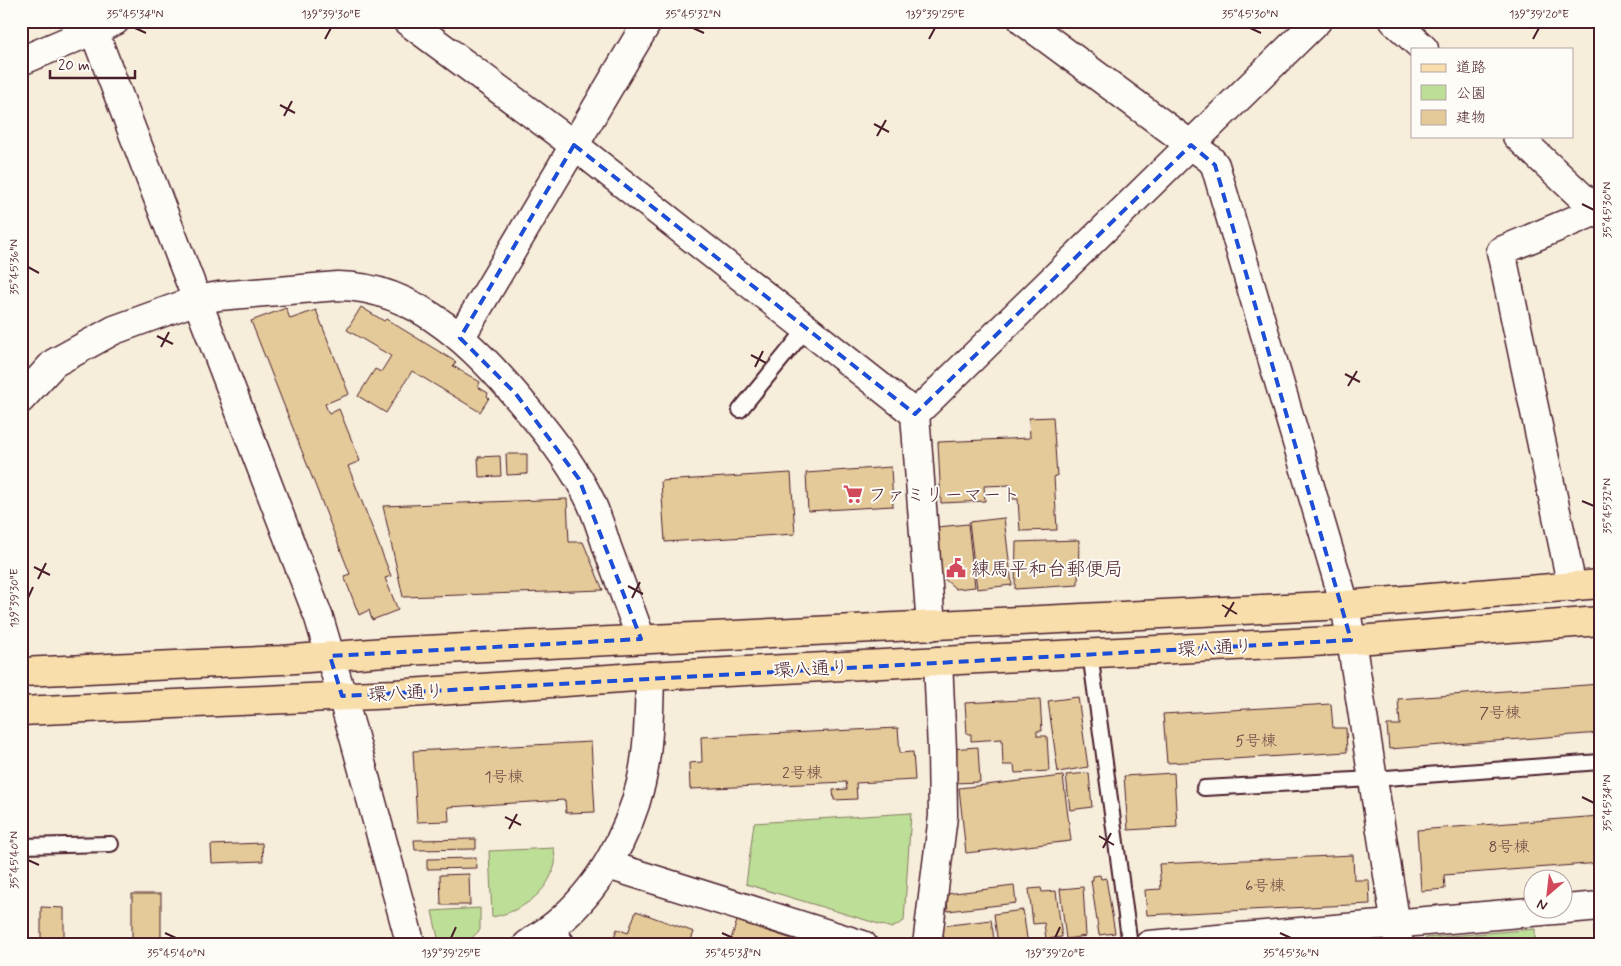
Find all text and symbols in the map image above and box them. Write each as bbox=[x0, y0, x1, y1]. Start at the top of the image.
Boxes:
text: 35°45'34"N bbox=[107, 7, 163, 23]
text: 139°39'30"E bbox=[301, 7, 361, 23]
text: 35°45'32"N bbox=[665, 7, 721, 23]
text: 139°39'25"E bbox=[905, 7, 965, 23]
text: 35°45'30"N bbox=[1222, 7, 1278, 23]
text: 139°39'20"E bbox=[1509, 7, 1569, 23]
scale bar bbox=[50, 48, 135, 80]
legend bbox=[1411, 48, 1574, 138]
text: 20 m bbox=[58, 56, 90, 76]
text: 道路 bbox=[1456, 58, 1486, 78]
text: 公園 bbox=[1456, 84, 1486, 104]
text: 建物 bbox=[1456, 108, 1486, 128]
text: 35°45'30"N bbox=[1600, 182, 1616, 238]
text: 35°45'36"N bbox=[7, 239, 23, 295]
text: 35°45'32"N bbox=[1600, 478, 1616, 534]
supermarket icon: ファミリーマート bbox=[842, 483, 864, 505]
place label: ファミリーマート bbox=[868, 483, 1020, 508]
public building icon: 練馬平和台郵便局 bbox=[945, 557, 967, 579]
place label: 練馬平和台郵便局 bbox=[971, 557, 1123, 582]
text: 139°39'30"E bbox=[7, 568, 23, 628]
street label: 環八通り bbox=[1176, 634, 1254, 663]
street label: 環八通り bbox=[772, 655, 850, 684]
street label: 環八通り bbox=[367, 679, 445, 708]
house number: 7号棟 bbox=[1479, 703, 1521, 724]
house number: 5号棟 bbox=[1235, 731, 1277, 752]
house number: 2号棟 bbox=[782, 763, 822, 784]
house number: 1号棟 bbox=[484, 767, 524, 788]
text: 35°45'34"N bbox=[1600, 775, 1616, 831]
text: 35°45'40"N bbox=[7, 831, 23, 889]
house number: 8号棟 bbox=[1488, 837, 1530, 858]
north arrow bbox=[1524, 868, 1574, 918]
house number: 6号棟 bbox=[1245, 876, 1285, 897]
text: N bbox=[1534, 894, 1551, 915]
text: 35°45'40"N bbox=[147, 946, 205, 962]
text: 139°39'25"E bbox=[421, 946, 481, 962]
text: 35°45'38"N bbox=[705, 946, 761, 962]
text: 139°39'20"E bbox=[1025, 946, 1085, 962]
text: 35°45'36"N bbox=[1263, 946, 1319, 962]

